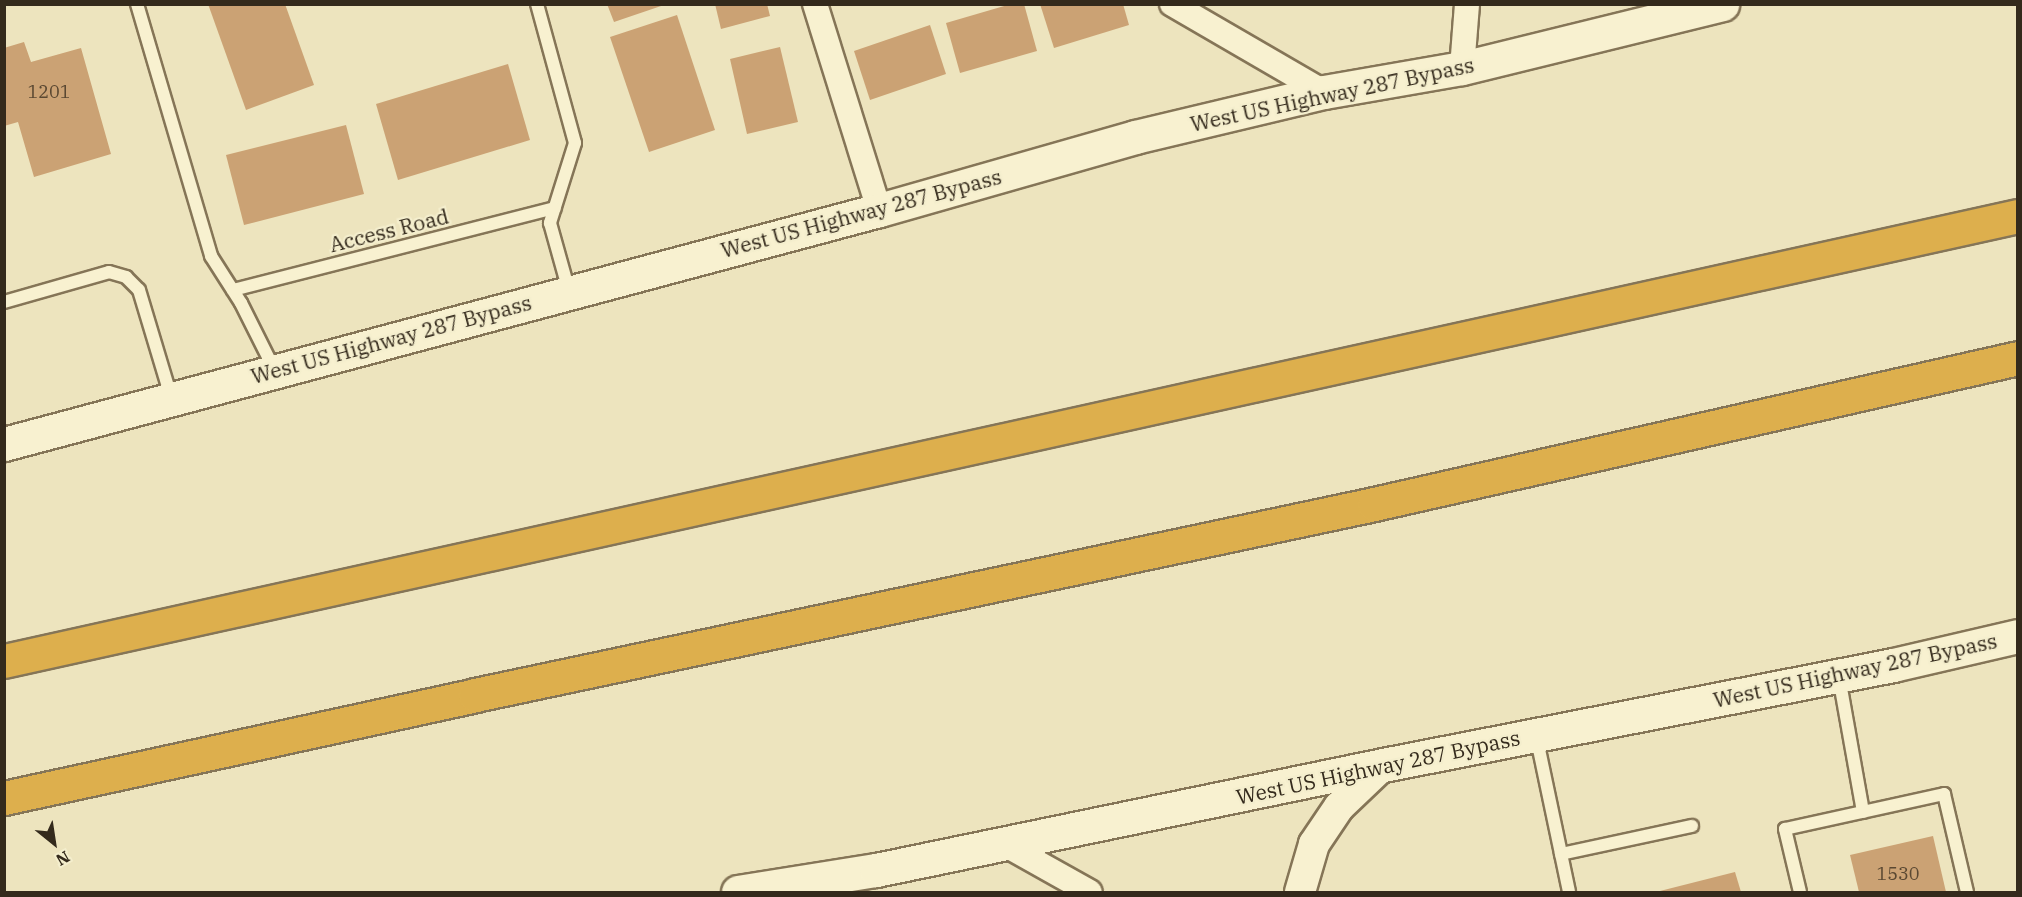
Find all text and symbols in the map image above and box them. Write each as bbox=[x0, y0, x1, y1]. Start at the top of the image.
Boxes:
street label: West US Highway 287 Bypass bbox=[1188, 52, 1476, 136]
house number: 1201 bbox=[27, 81, 71, 103]
street label: West US Highway 287 Bypass bbox=[718, 163, 1004, 263]
street label: Access Road bbox=[327, 203, 451, 257]
street label: West US Highway 287 Bypass bbox=[248, 289, 534, 389]
street label: West US Highway 287 Bypass bbox=[1711, 628, 1999, 712]
street label: West US Highway 287 Bypass bbox=[1234, 725, 1522, 809]
north arrow bbox=[24, 813, 84, 873]
text: N bbox=[53, 847, 73, 870]
house number: 1530 bbox=[1876, 863, 1920, 885]

